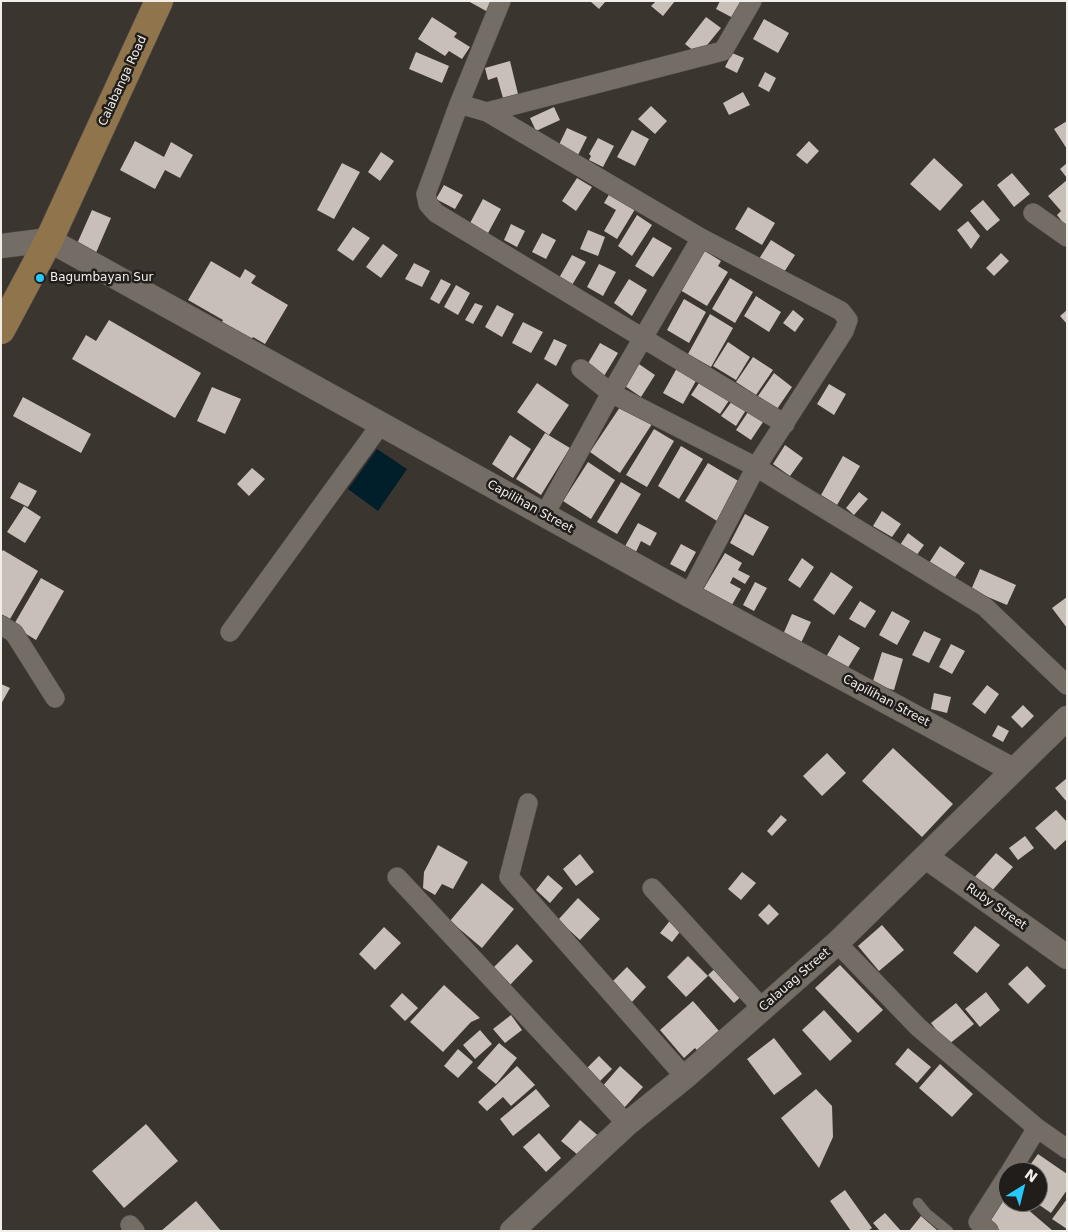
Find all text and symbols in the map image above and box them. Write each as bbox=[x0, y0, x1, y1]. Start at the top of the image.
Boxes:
street label: Calabanga Road bbox=[96, 34, 150, 128]
place label: Bagumbayan Sur bbox=[50, 271, 154, 285]
marker: Bagumbayan Sur bbox=[34, 272, 46, 284]
street label: Capilihan Street bbox=[484, 477, 576, 537]
street label: Capilihan Street bbox=[840, 672, 932, 730]
street label: Ruby Street bbox=[963, 881, 1029, 933]
street label: Calauag Street bbox=[757, 945, 833, 1015]
north arrow bbox=[998, 1162, 1048, 1212]
text: N bbox=[1022, 1166, 1041, 1186]

